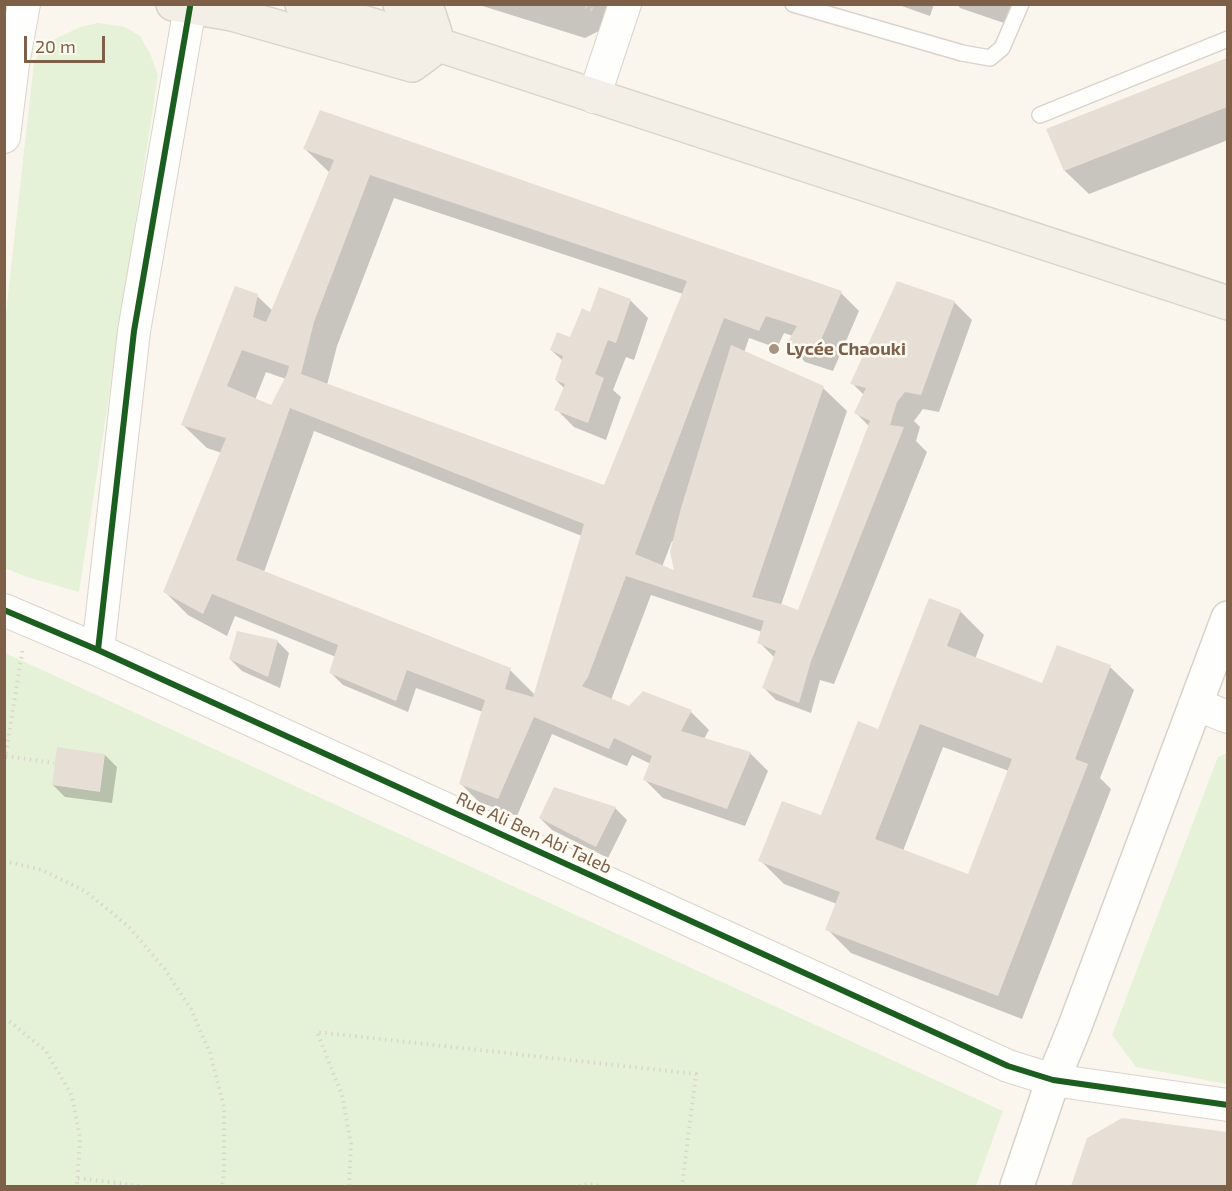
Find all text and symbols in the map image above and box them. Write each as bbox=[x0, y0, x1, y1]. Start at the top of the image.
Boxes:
scale bar bbox=[27, 24, 108, 62]
text: 20 m bbox=[35, 35, 76, 57]
place label: Lycée Chaouki bbox=[786, 338, 906, 360]
marker: Lycée Chaouki bbox=[767, 342, 781, 356]
street label: Rue Ali Ben Abi Taleb bbox=[453, 787, 615, 879]

